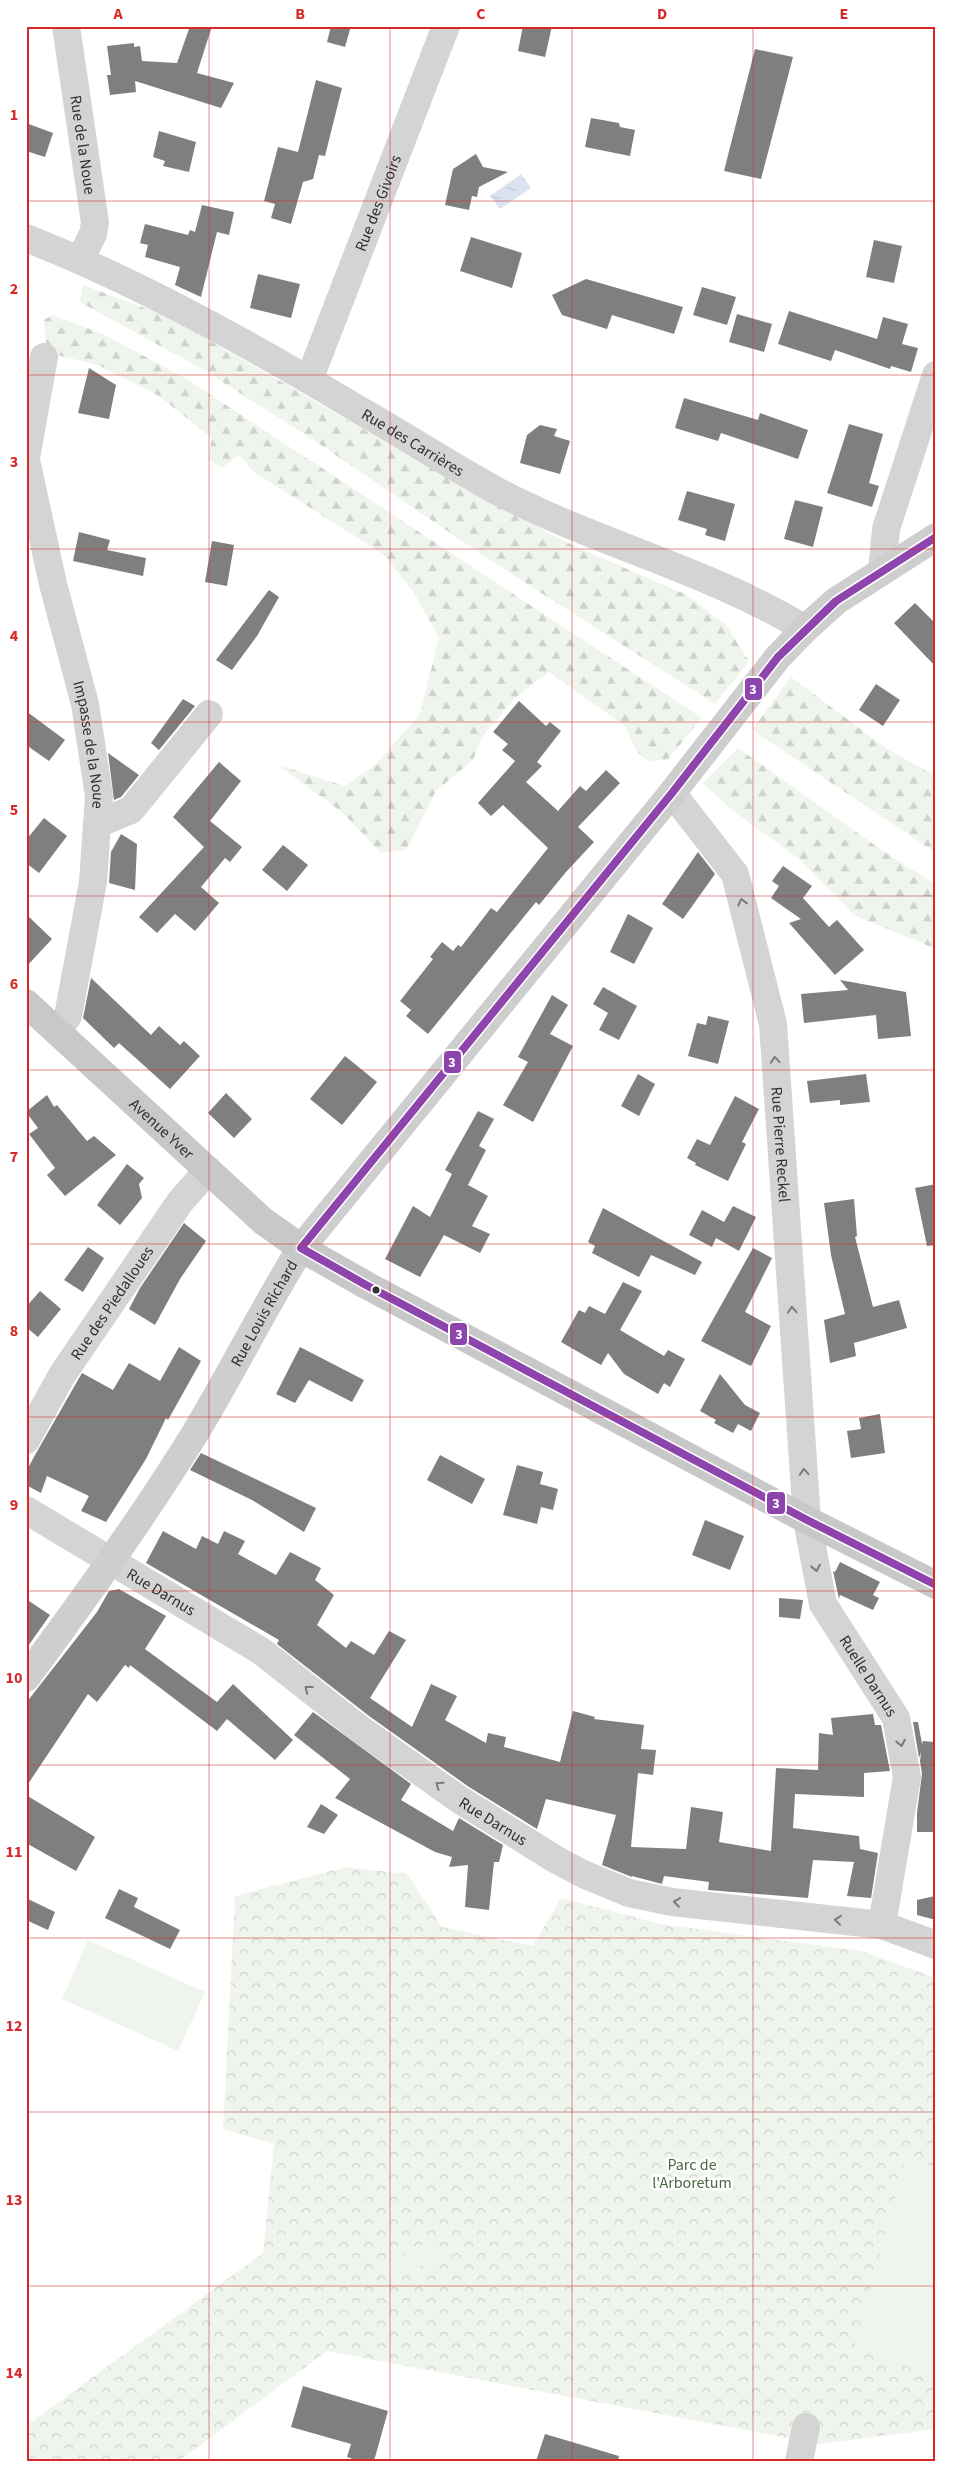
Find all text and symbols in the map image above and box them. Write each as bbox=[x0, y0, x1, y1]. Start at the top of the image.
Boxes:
text: A bbox=[112, 3, 123, 25]
text: B bbox=[295, 3, 305, 25]
text: C bbox=[476, 3, 486, 25]
text: D bbox=[657, 3, 667, 25]
text: E bbox=[840, 3, 848, 25]
street label: Rue de la Noue bbox=[64, 94, 101, 196]
text: 1 bbox=[10, 104, 18, 126]
street label: Rue des Givoirs bbox=[350, 151, 407, 255]
text: 2 bbox=[10, 278, 18, 300]
street label: Rue des Carrières bbox=[357, 404, 468, 482]
text: 3 bbox=[10, 451, 18, 473]
text: 4 bbox=[10, 625, 19, 647]
line badge: 3 bbox=[744, 677, 763, 701]
street label: Impasse de la Noue bbox=[67, 678, 109, 810]
text: 3 bbox=[749, 680, 757, 700]
text: 5 bbox=[10, 799, 18, 821]
one-way arrow bbox=[737, 897, 748, 906]
text: 6 bbox=[10, 973, 18, 995]
line badge: 3 bbox=[443, 1050, 462, 1074]
text: 3 bbox=[448, 1053, 456, 1073]
one-way arrow bbox=[770, 1056, 781, 1064]
street label: Rue Pierre Reckel bbox=[765, 1086, 795, 1203]
street label: Avenue Yver bbox=[124, 1094, 199, 1165]
text: 7 bbox=[10, 1146, 18, 1168]
street label: Rue des Piedalloues bbox=[65, 1241, 159, 1365]
street label: Rue Louis Richard bbox=[225, 1256, 303, 1371]
unlabelled marker bbox=[371, 1285, 381, 1295]
one-way arrow bbox=[787, 1305, 798, 1313]
text: 8 bbox=[10, 1320, 18, 1342]
line badge: 3 bbox=[449, 1322, 468, 1346]
text: 3 bbox=[455, 1325, 463, 1345]
one-way arrow bbox=[798, 1467, 809, 1475]
line badge: 3 bbox=[766, 1491, 786, 1515]
text: 9 bbox=[10, 1494, 18, 1516]
text: 3 bbox=[772, 1494, 780, 1514]
street label: Rue Darnus bbox=[122, 1563, 200, 1621]
one-way arrow bbox=[810, 1564, 821, 1573]
street label: Ruelle Darnus bbox=[834, 1631, 902, 1721]
text: 10 bbox=[6, 1667, 22, 1689]
one-way arrow bbox=[305, 1685, 314, 1694]
one-way arrow bbox=[895, 1739, 905, 1747]
one-way arrow bbox=[435, 1782, 445, 1791]
street label: Rue Darnus bbox=[454, 1792, 531, 1851]
text: 11 bbox=[6, 1841, 22, 1863]
one-way arrow bbox=[672, 1897, 680, 1908]
one-way arrow bbox=[834, 1915, 842, 1926]
text: 12 bbox=[6, 2015, 22, 2037]
park label: Parc de l'Arboretum bbox=[652, 2154, 732, 2194]
text: 13 bbox=[6, 2189, 22, 2211]
text: 14 bbox=[6, 2362, 23, 2384]

